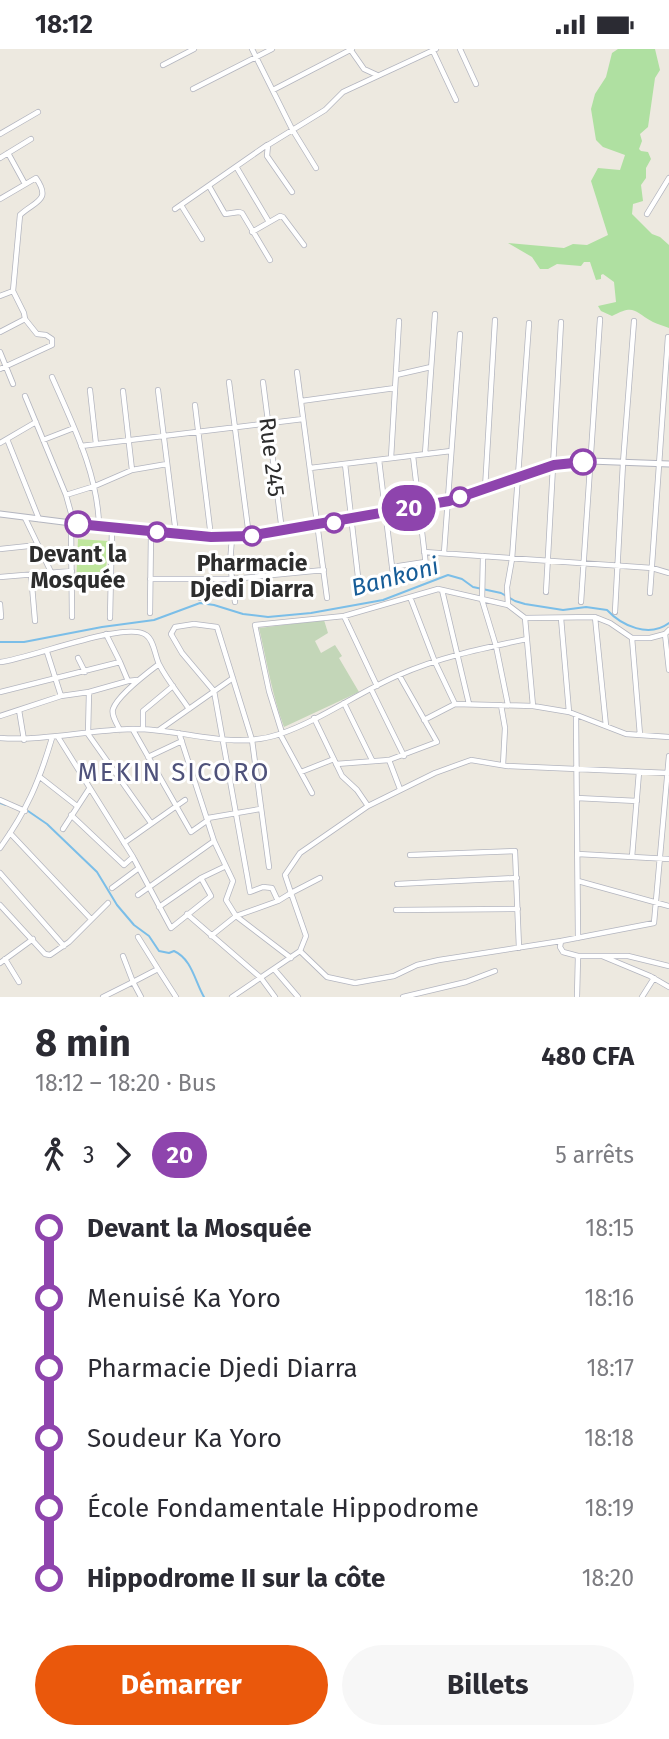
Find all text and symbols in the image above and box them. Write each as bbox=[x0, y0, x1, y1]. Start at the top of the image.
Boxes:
text: 18:12 bbox=[35, 9, 93, 40]
street label: Rue 245 bbox=[253, 415, 291, 499]
unlabelled marker bbox=[570, 449, 596, 475]
line badge: 20 bbox=[378, 485, 440, 531]
unlabelled marker bbox=[450, 487, 470, 507]
text: 20 bbox=[396, 494, 422, 522]
marker: Devant la Mosquée bbox=[65, 511, 91, 537]
unlabelled marker bbox=[324, 513, 344, 533]
unlabelled marker bbox=[147, 522, 167, 542]
marker: Pharmacie Djedi Diarra bbox=[242, 526, 262, 546]
place label: Devant la Mosquée bbox=[29, 540, 127, 594]
place label: Pharmacie Djedi Diarra bbox=[190, 549, 314, 603]
water label: Bankoni bbox=[348, 552, 442, 602]
district label: MEKIN SICORO bbox=[77, 757, 271, 788]
text: 8 min bbox=[35, 1020, 131, 1066]
text: 480 CFA bbox=[541, 1041, 634, 1072]
text: 18:12 – 18:20 · Bus bbox=[35, 1069, 216, 1097]
icon: walk bbox=[35, 1136, 73, 1174]
icon: forward bbox=[104, 1136, 142, 1174]
text: 3 bbox=[83, 1141, 94, 1169]
text: 20 bbox=[166, 1141, 193, 1169]
text: 5 arrêts bbox=[555, 1141, 634, 1169]
text: Devant la Mosquée bbox=[87, 1213, 312, 1244]
text: 18:15 bbox=[585, 1214, 634, 1242]
text: Menuisé Ka Yoro bbox=[87, 1283, 281, 1314]
text: 18:16 bbox=[585, 1284, 634, 1312]
text: Pharmacie Djedi Diarra bbox=[87, 1353, 358, 1384]
text: 18:17 bbox=[587, 1354, 634, 1382]
text: Soudeur Ka Yoro bbox=[87, 1423, 282, 1454]
text: 18:18 bbox=[584, 1424, 634, 1452]
text: École Fondamentale Hippodrome bbox=[87, 1493, 479, 1524]
text: 18:19 bbox=[585, 1494, 634, 1522]
text: Hippodrome II sur la côte bbox=[87, 1563, 385, 1594]
text: 18:20 bbox=[582, 1564, 634, 1592]
button: Démarrer bbox=[35, 1645, 328, 1725]
button: Billets bbox=[342, 1645, 634, 1725]

